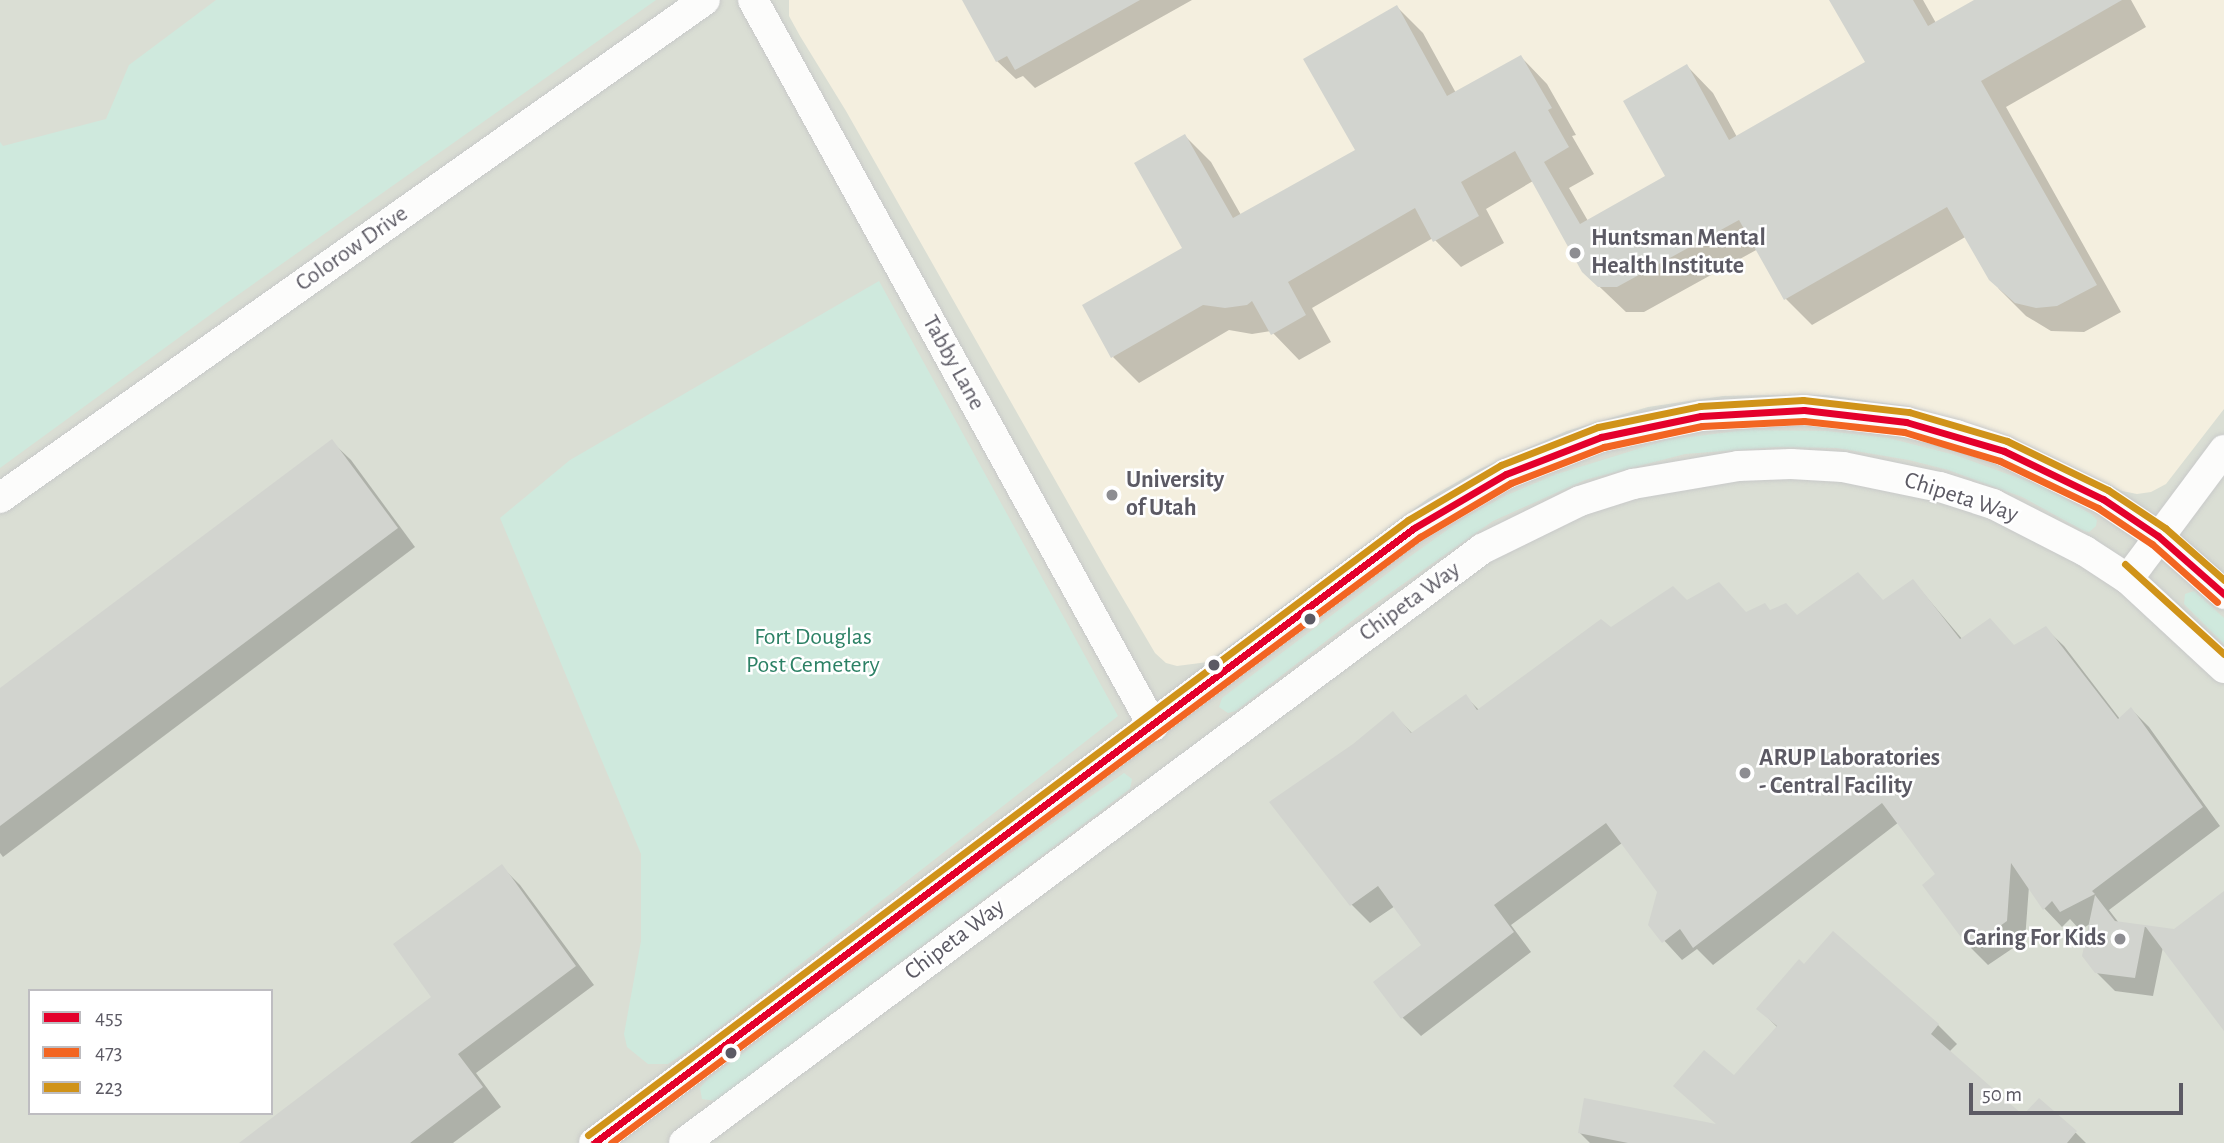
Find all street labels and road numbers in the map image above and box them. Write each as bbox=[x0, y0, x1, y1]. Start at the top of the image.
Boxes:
street label: Colorow Drive bbox=[290, 200, 414, 298]
street label: Tabby Lane bbox=[915, 311, 991, 415]
street label: Chipeta Way bbox=[1900, 466, 2022, 530]
street label: Chipeta Way bbox=[1354, 556, 1466, 648]
street label: Chipeta Way bbox=[899, 893, 1011, 987]

